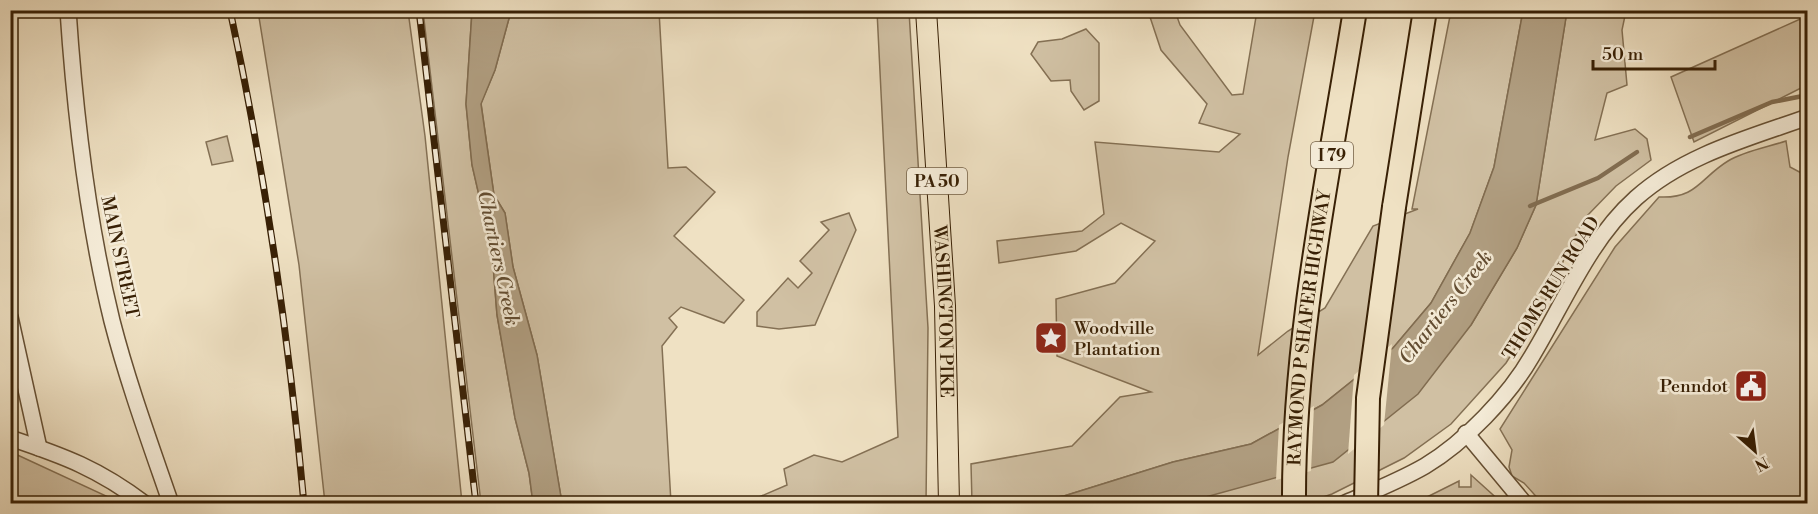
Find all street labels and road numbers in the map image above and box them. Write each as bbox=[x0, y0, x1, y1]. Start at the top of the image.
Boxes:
road number: I 79 bbox=[1311, 142, 1353, 168]
road number: PA 50 bbox=[907, 168, 967, 194]
street label: RAYMOND P SHAFER HIGHWAY bbox=[1283, 187, 1337, 466]
street label: MAIN STREET bbox=[95, 194, 144, 321]
street label: THOMS RUN ROAD bbox=[1498, 212, 1605, 364]
street label: WASHINGTON PIKE bbox=[928, 223, 958, 398]

